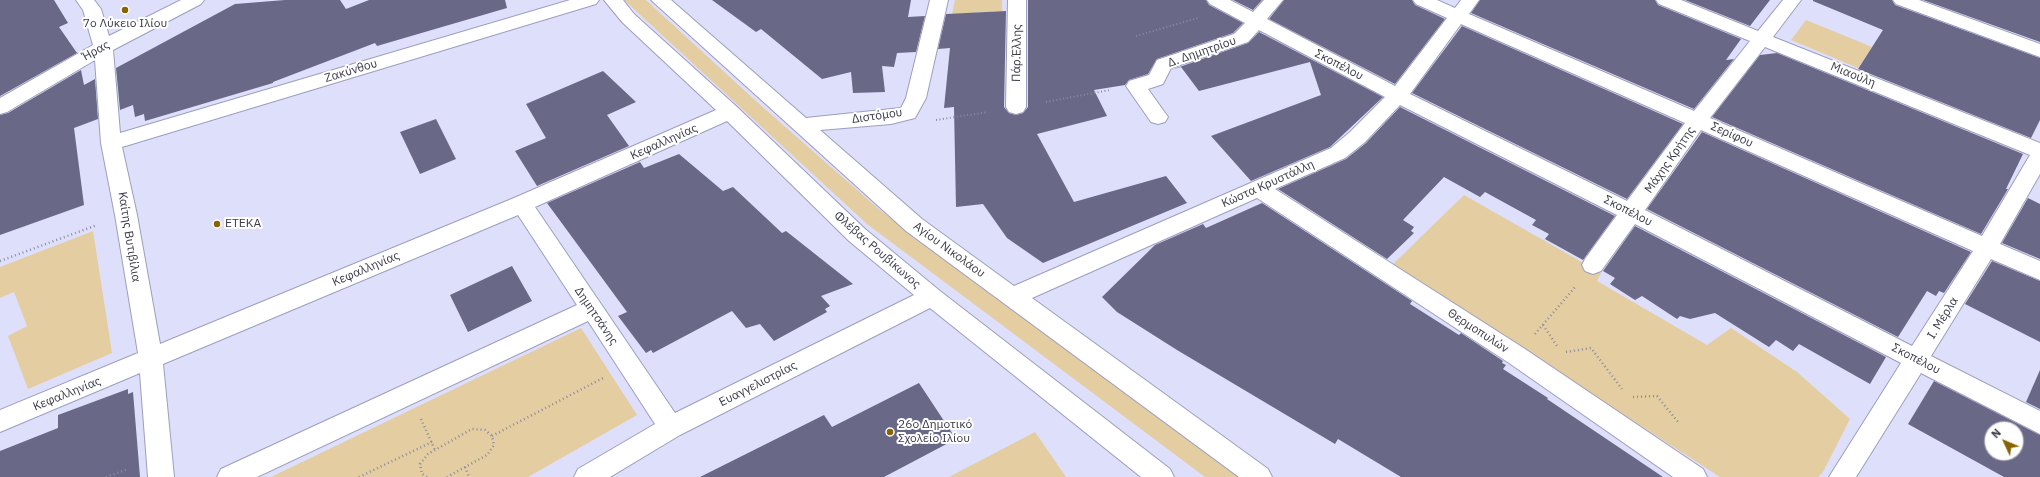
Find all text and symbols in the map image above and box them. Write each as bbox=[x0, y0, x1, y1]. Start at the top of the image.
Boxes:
marker: 7ο Λύκειο Ιλίου bbox=[120, 5, 130, 15]
place label: 7ο Λύκειο Ιλίου bbox=[83, 17, 167, 31]
street label: Πάρ.Έλλης bbox=[1009, 24, 1025, 82]
street label: Δ. Δημητρίου bbox=[1166, 34, 1238, 70]
street label: Ήρας bbox=[80, 38, 112, 64]
street label: Σκοπέλου bbox=[1312, 47, 1366, 83]
street label: Ζακύνθου bbox=[323, 56, 379, 86]
street label: Μιαούλη bbox=[1828, 59, 1878, 91]
street label: Διστόμου bbox=[851, 105, 903, 127]
street label: Σερίφου bbox=[1709, 119, 1755, 151]
street label: Κεφαλληνίας bbox=[628, 121, 700, 163]
street label: Μάχης Κρήτης bbox=[1642, 124, 1698, 196]
street label: Κώστα Κρυστάλλη bbox=[1219, 157, 1317, 211]
street label: Καίτης Βυτιβίλια bbox=[115, 191, 143, 283]
street label: Σκοπέλου bbox=[1601, 193, 1655, 229]
street label: Φλέβας Ρουβίκωνος bbox=[831, 208, 923, 292]
place label: ΕΤΕΚΑ bbox=[225, 217, 261, 231]
marker: ΕΤΕΚΑ bbox=[212, 219, 222, 229]
street label: Αγίου Νικολάου bbox=[910, 219, 988, 281]
street label: Κεφαλληνίας bbox=[330, 248, 402, 290]
street label: Δημητσάνης bbox=[571, 284, 621, 348]
street label: Ι. Μέρλα bbox=[1924, 294, 1962, 342]
street label: Θερμοπυλών bbox=[1445, 306, 1511, 356]
street label: Σκοπέλου bbox=[1889, 341, 1943, 377]
street label: Ευαγγελιστρίας bbox=[717, 358, 799, 410]
street label: Κεφαλληνίας bbox=[31, 374, 103, 414]
place label: 26ο Δημοτικό Σχολείο Ιλίου bbox=[898, 418, 972, 446]
north arrow bbox=[1984, 421, 2024, 461]
text: N bbox=[1988, 426, 2004, 441]
marker: 26ο Δημοτικό Σχολείο Ιλίου bbox=[885, 427, 895, 437]

